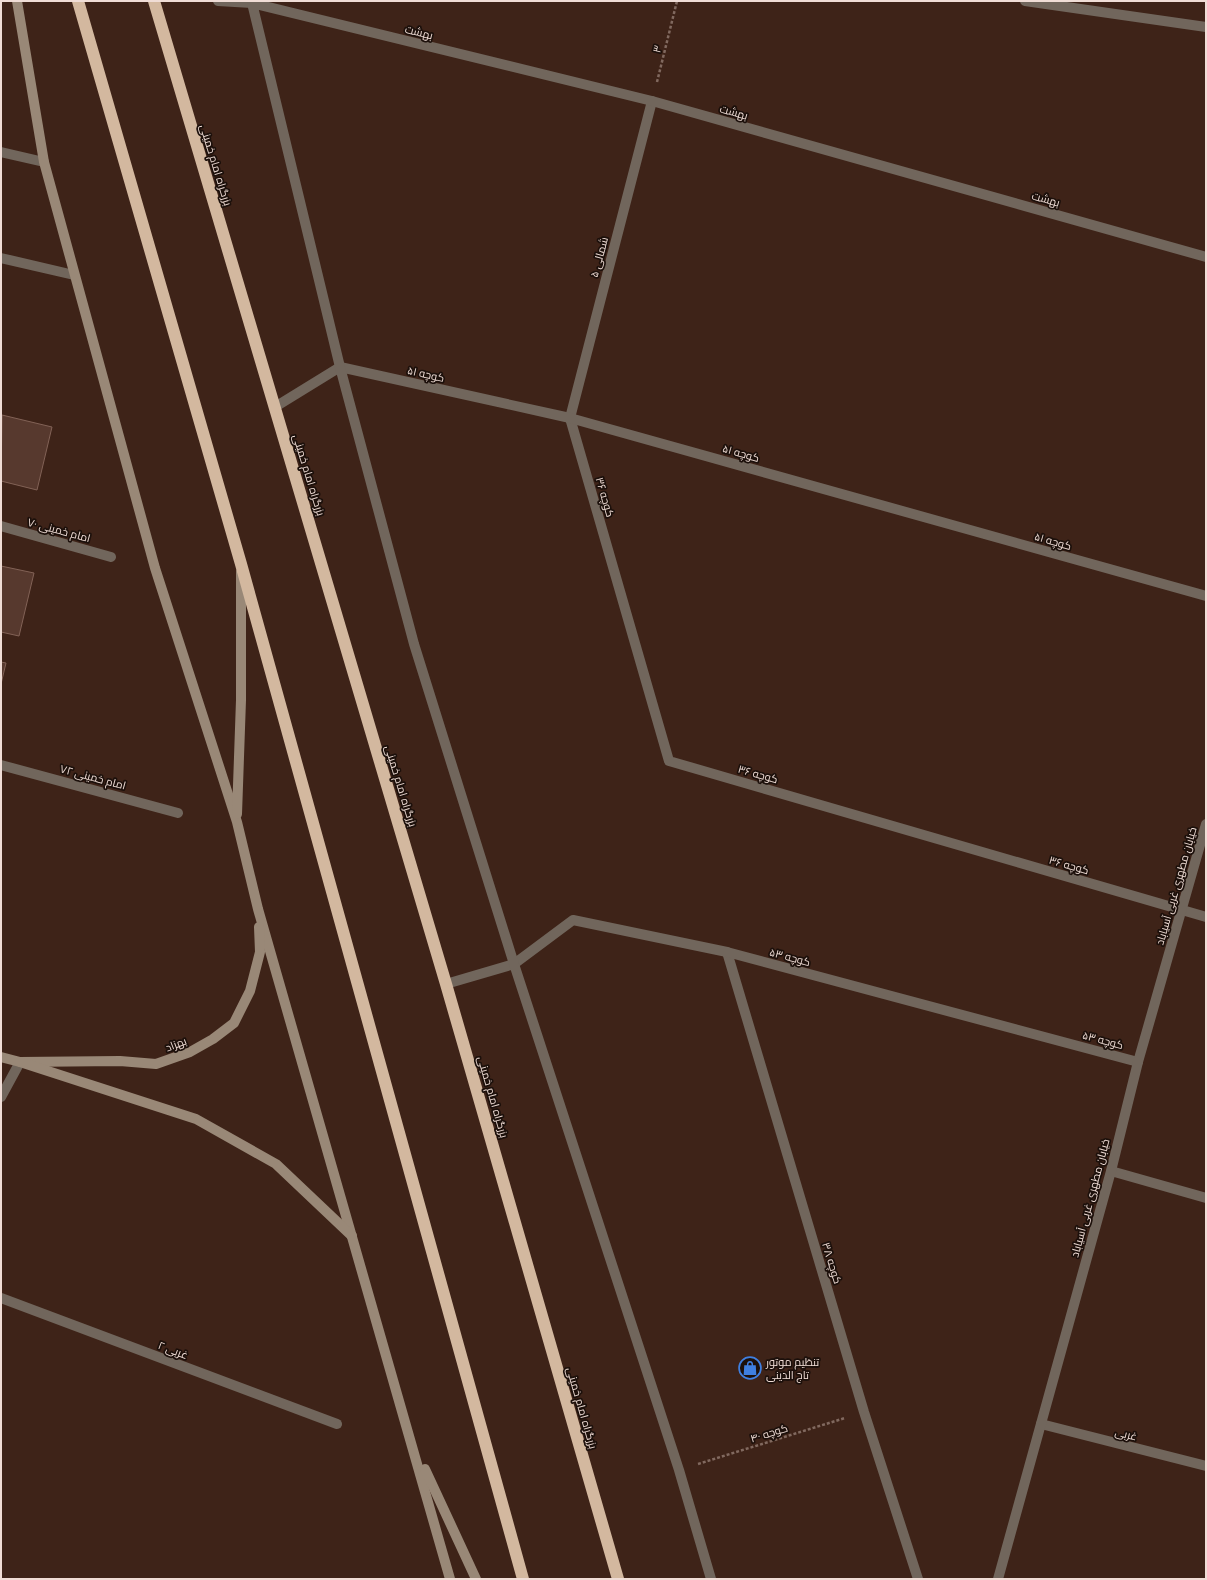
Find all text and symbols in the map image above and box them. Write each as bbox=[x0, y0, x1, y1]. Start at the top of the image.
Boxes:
street label: بهشت bbox=[403, 23, 434, 42]
street label: ۳ bbox=[650, 44, 665, 54]
street label: بهشت bbox=[718, 102, 749, 123]
street label: بزرگراه امام خمینی bbox=[196, 123, 234, 208]
street label: بهشت bbox=[1030, 189, 1061, 210]
street label: ۵ شمالی bbox=[588, 236, 611, 279]
street label: کوچه ۵۱ bbox=[406, 364, 446, 385]
street label: بزرگراه امام خمینی bbox=[289, 433, 327, 518]
street label: کوچه ۵۱ bbox=[721, 442, 761, 465]
street label: کوچه ۳۶ bbox=[593, 476, 616, 519]
street label: امام خمینی ۷۰ bbox=[26, 516, 92, 546]
street label: کوچه ۵۱ bbox=[1033, 530, 1073, 553]
street label: بزرگراه امام خمینی bbox=[381, 744, 419, 829]
street label: امام خمینی ۷۲ bbox=[58, 762, 127, 793]
street label: کوچه ۳۶ bbox=[736, 763, 779, 786]
street label: خیابان مطهری غربی آسیاباد bbox=[1153, 826, 1200, 947]
street label: کوچه ۳۶ bbox=[1047, 854, 1090, 877]
street label: کوچه ۵۳ bbox=[768, 946, 812, 969]
street label: کوچه ۵۳ bbox=[1081, 1029, 1125, 1052]
street label: بهزاد bbox=[164, 1034, 189, 1054]
street label: بزرگراه امام خمینی bbox=[474, 1055, 510, 1140]
street label: خیابان مطهری غربی آسیاباد bbox=[1068, 1137, 1113, 1259]
street label: کوچه ۳۸ bbox=[819, 1241, 844, 1286]
street label: غربی ۲ bbox=[156, 1339, 190, 1362]
shop icon: تنظیم موتور تاج الدینی bbox=[737, 1355, 763, 1381]
place label: تنظیم موتور تاج الدینی bbox=[765, 1356, 819, 1383]
street label: بزرگراه امام خمینی bbox=[563, 1366, 599, 1451]
street label: کوچه ۴۰ bbox=[749, 1422, 789, 1445]
street label: غربی bbox=[1113, 1425, 1138, 1444]

